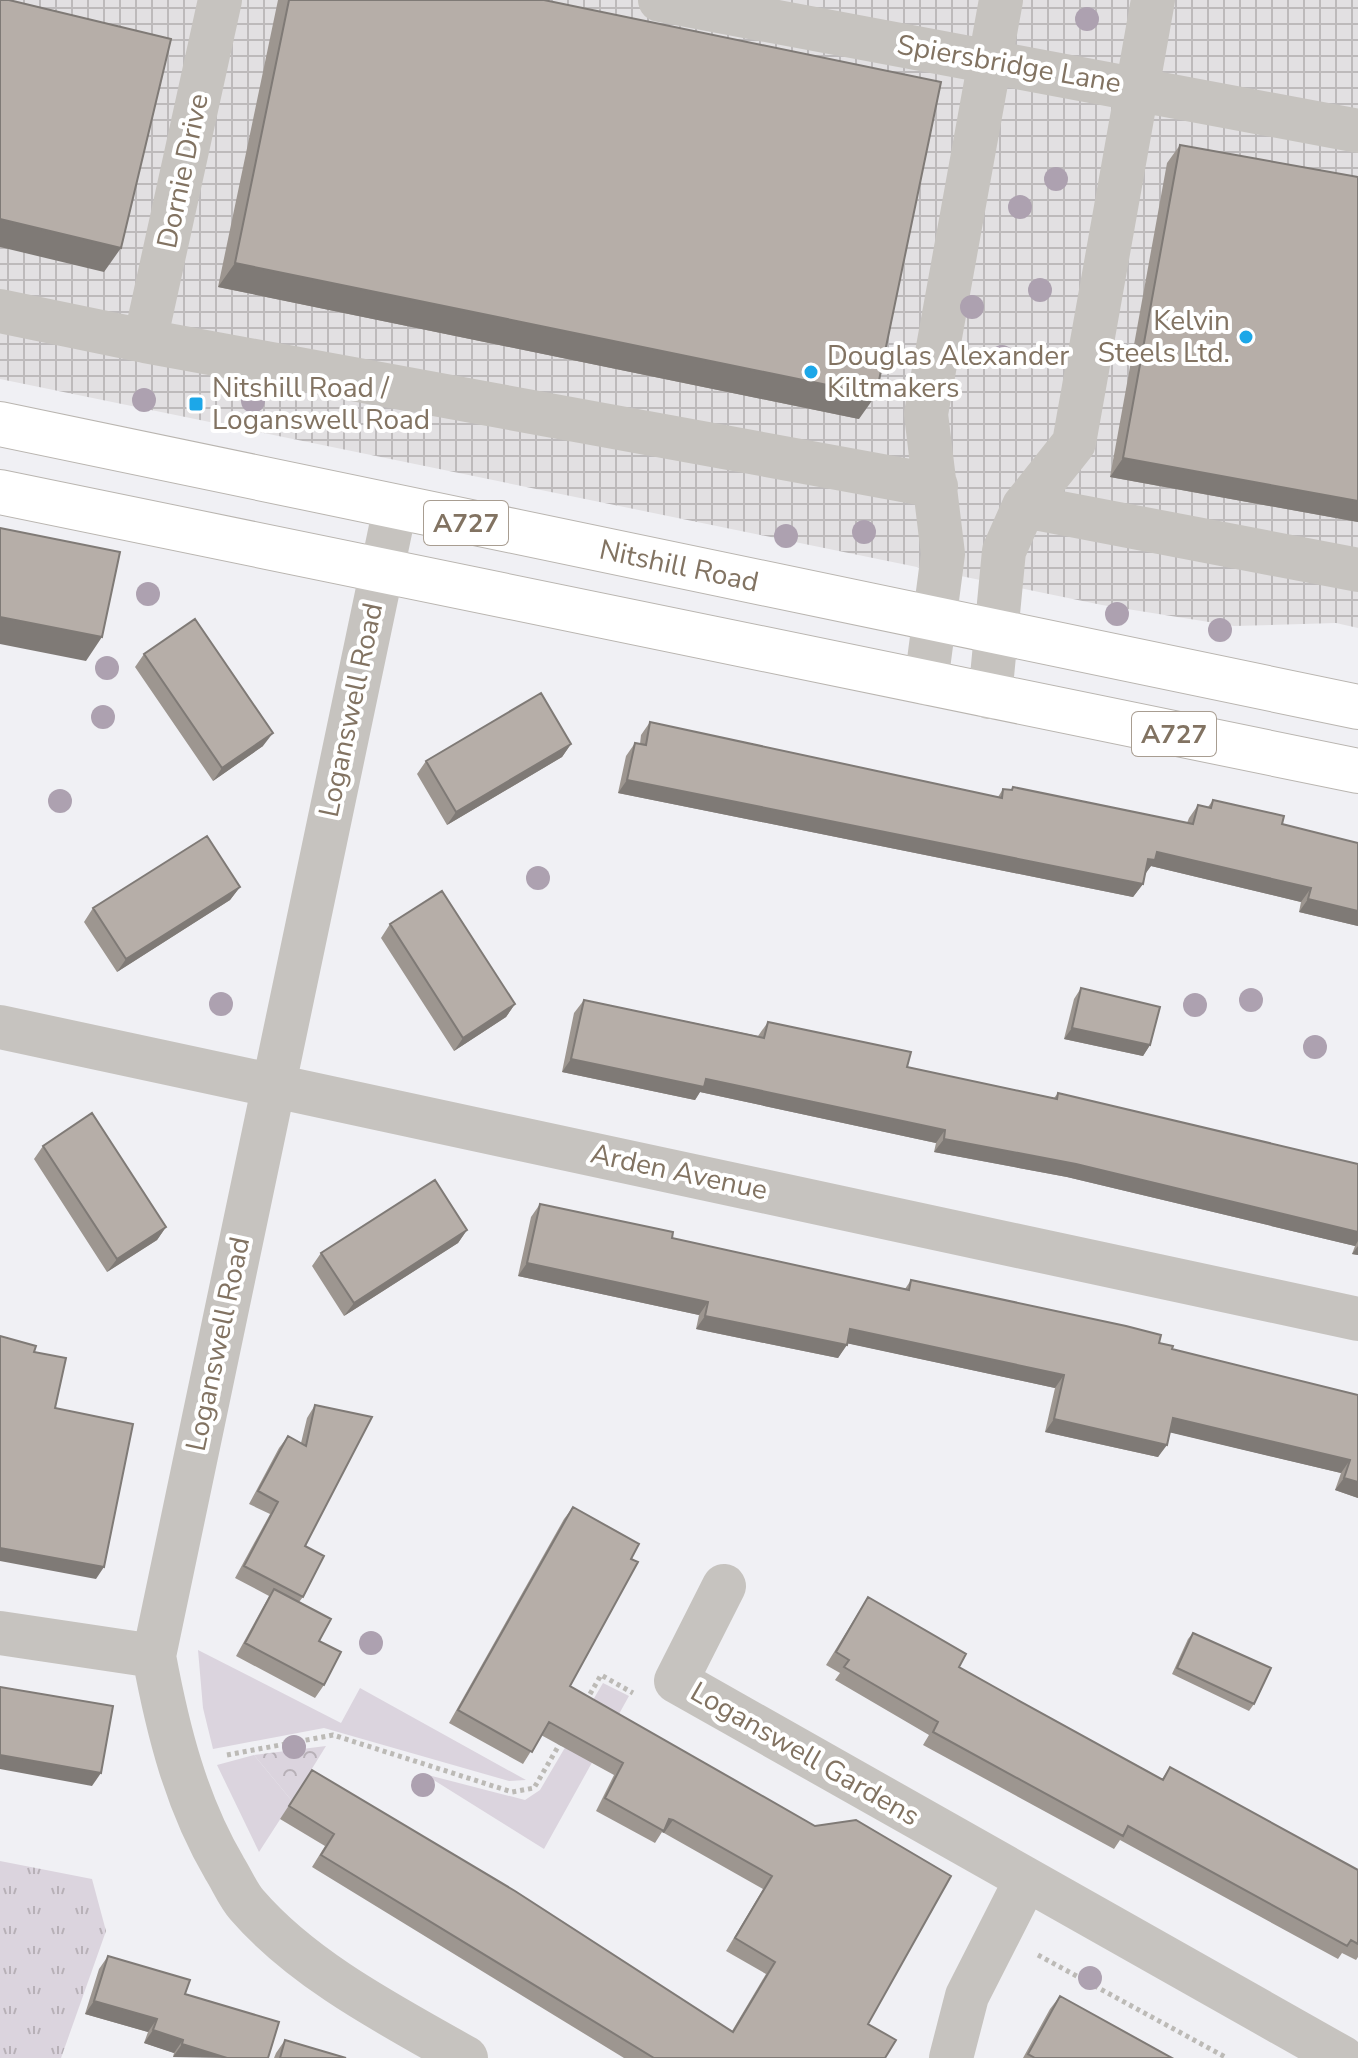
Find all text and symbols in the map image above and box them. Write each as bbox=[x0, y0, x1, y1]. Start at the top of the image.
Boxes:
street label: Spiersbridge Lane bbox=[894, 26, 1124, 102]
street label: Dornie Drive bbox=[148, 90, 218, 252]
place label: Kelvin Steels Ltd. bbox=[1098, 302, 1230, 372]
marker: Kelvin Steels Ltd. bbox=[1237, 328, 1255, 346]
place label: Douglas Alexander Kiltmakers bbox=[827, 337, 1069, 407]
marker: Douglas Alexander Kiltmakers bbox=[802, 363, 820, 381]
place label: Nitshill Road / Loganswell Road bbox=[212, 369, 430, 439]
marker: Nitshill Road / Loganswell Road bbox=[187, 395, 205, 413]
road number: A727 bbox=[424, 501, 508, 545]
street label: Nitshill Road bbox=[596, 531, 762, 601]
street label: Loganswell Road bbox=[310, 599, 392, 821]
road number: A727 bbox=[1132, 712, 1216, 756]
street label: Arden Avenue bbox=[587, 1135, 771, 1209]
street label: Loganswell Road bbox=[177, 1233, 259, 1455]
street label: Loganswell Gardens bbox=[684, 1673, 926, 1835]

